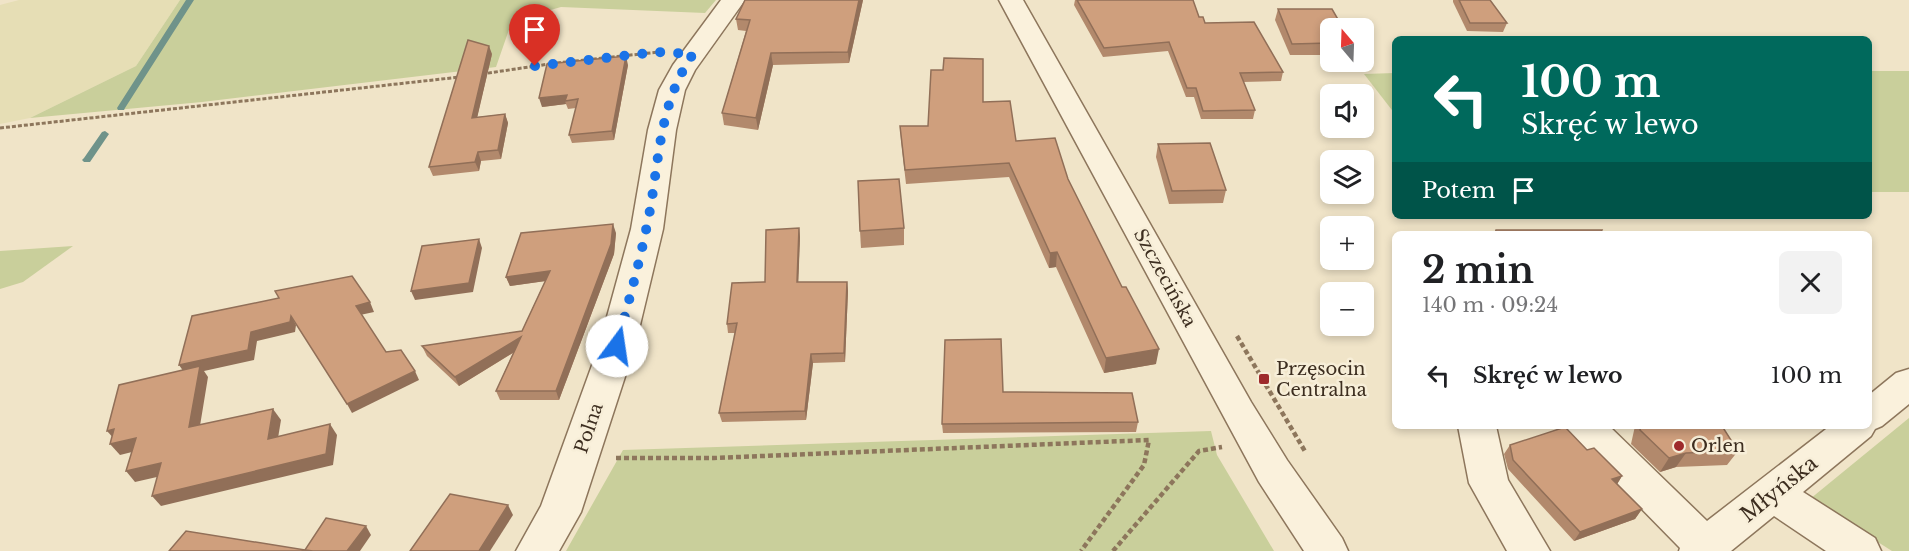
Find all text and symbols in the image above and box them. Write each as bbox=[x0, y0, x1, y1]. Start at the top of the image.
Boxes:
pin bbox=[509, 4, 560, 66]
icon: arrive bbox=[518, 13, 551, 46]
north arrow bbox=[1320, 18, 1374, 72]
map controls bbox=[1320, 18, 1374, 336]
text: 100 m bbox=[1521, 56, 1660, 108]
icon: left bbox=[1422, 60, 1500, 138]
button: sound bbox=[1320, 84, 1374, 138]
text: Skręć w lewo bbox=[1521, 108, 1699, 141]
button: layers bbox=[1320, 150, 1374, 204]
icon: arrive bbox=[1507, 174, 1540, 207]
text: Potem bbox=[1422, 177, 1495, 204]
button: + bbox=[1320, 216, 1374, 270]
street label: Szczecińska bbox=[1129, 225, 1201, 331]
text: 2 min bbox=[1422, 248, 1534, 293]
button: close bbox=[1779, 251, 1842, 314]
button: − bbox=[1320, 282, 1374, 336]
text: 140 m · 09:24 bbox=[1422, 293, 1558, 317]
position arrow bbox=[585, 314, 649, 378]
place label: Przęsocin Centralna bbox=[1276, 358, 1367, 401]
icon: left bbox=[1422, 359, 1455, 392]
text: Skręć w lewo bbox=[1473, 362, 1622, 389]
text: 100 m bbox=[1771, 362, 1842, 389]
marker: Przęsocin Centralna bbox=[1257, 372, 1271, 386]
street label: Polna bbox=[570, 400, 608, 456]
place label: Orlen bbox=[1691, 435, 1745, 457]
marker: Orlen bbox=[1672, 439, 1686, 453]
street label: Młyńska bbox=[1735, 450, 1823, 528]

